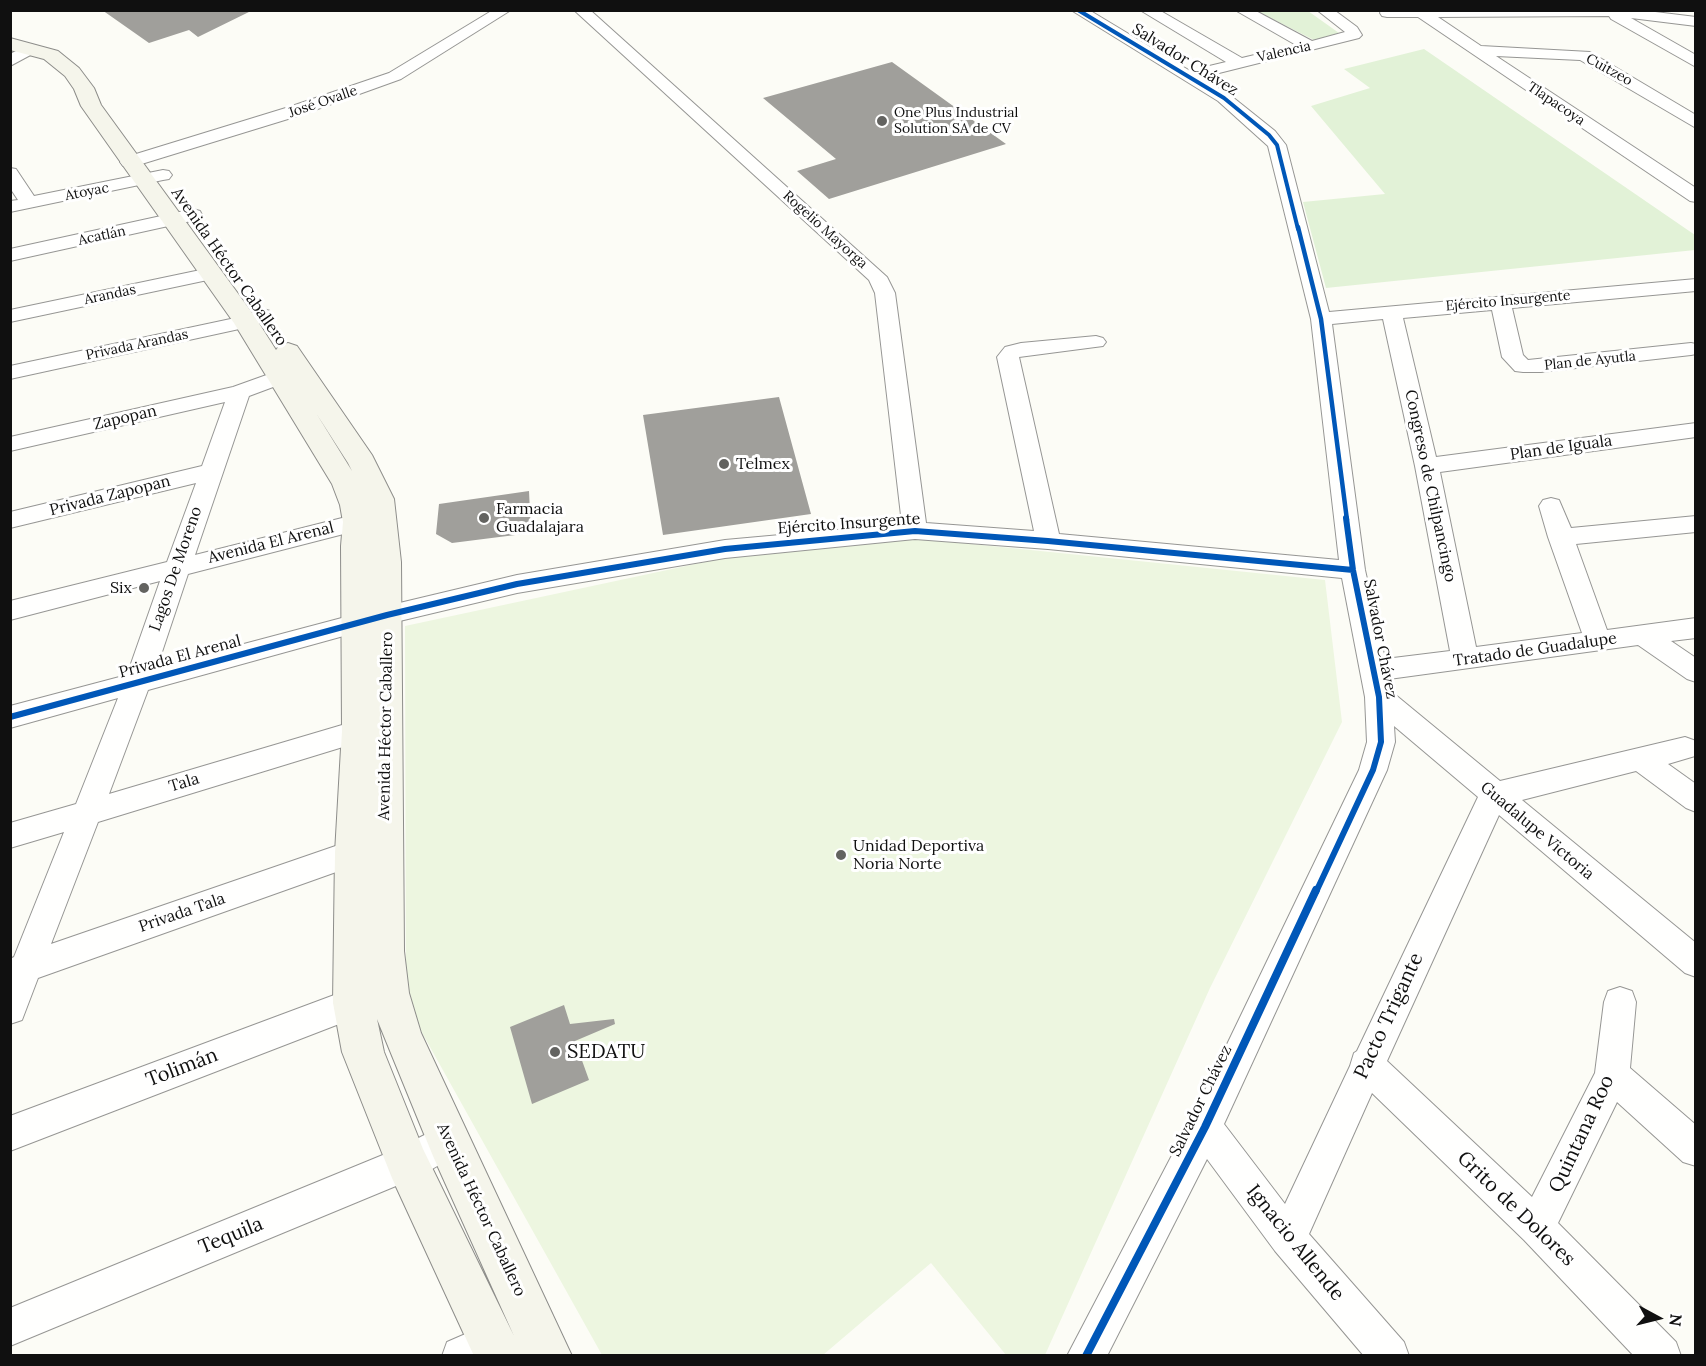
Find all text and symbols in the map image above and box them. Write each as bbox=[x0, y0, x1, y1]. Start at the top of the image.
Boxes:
street label: Salvador Chávez bbox=[1128, 20, 1242, 100]
street label: Valencia bbox=[1256, 38, 1312, 66]
street label: Cuitzeo bbox=[1583, 50, 1635, 90]
street label: Tlapacoya bbox=[1524, 79, 1588, 129]
street label: José Ovalle bbox=[286, 82, 360, 122]
place label: One Plus Industrial Solution SA de CV bbox=[894, 105, 1018, 138]
marker: One Plus Industrial Solution SA de CV bbox=[875, 114, 889, 128]
street label: Atoyac bbox=[64, 180, 110, 204]
street label: Avenida Héctor Caballero bbox=[167, 184, 291, 350]
street label: Rogelio Mayorga bbox=[779, 188, 871, 272]
street label: Acatlán bbox=[77, 223, 127, 249]
street label: Arandas bbox=[83, 281, 137, 309]
street label: Ejército Insurgente bbox=[1445, 287, 1571, 315]
street label: Privada Arandas bbox=[84, 326, 190, 364]
street label: Plan de Ayutla bbox=[1543, 348, 1637, 374]
street label: Congreso de Chilpancingo bbox=[1400, 388, 1460, 584]
street label: Zapopan bbox=[91, 401, 159, 435]
street label: Plan de Iguala bbox=[1509, 431, 1613, 465]
place label: Telmex bbox=[736, 454, 790, 474]
marker: Telmex bbox=[717, 457, 731, 471]
street label: Privada Zapopan bbox=[48, 472, 172, 520]
place label: Farmacia Guadalajara bbox=[496, 499, 584, 537]
street label: Lagos De Moreno bbox=[146, 504, 206, 634]
street label: Ejército Insurgente bbox=[777, 509, 921, 539]
marker: Farmacia Guadalajara bbox=[477, 511, 491, 525]
street label: Avenida El Arenal bbox=[206, 518, 336, 568]
place label: Six bbox=[110, 578, 132, 598]
street label: Salvador Chávez bbox=[1359, 578, 1401, 700]
marker: Six bbox=[137, 581, 151, 595]
street label: Tratado de Guadalupe bbox=[1452, 629, 1618, 671]
street label: Privada El Arenal bbox=[117, 631, 243, 683]
street label: Avenida Héctor Caballero bbox=[375, 631, 397, 821]
street label: Tala bbox=[167, 769, 201, 797]
street label: Guadalupe Victoria bbox=[1476, 778, 1598, 884]
place label: Unidad Deportiva Noria Norte bbox=[853, 836, 984, 874]
marker: Unidad Deportiva Noria Norte bbox=[834, 848, 848, 862]
street label: Privada Tala bbox=[136, 889, 228, 937]
street label: Pacto Trigante bbox=[1349, 949, 1429, 1083]
place label: SEDATU bbox=[567, 1040, 645, 1064]
street label: Salvador Chávez bbox=[1166, 1042, 1236, 1160]
street label: Tolimán bbox=[143, 1043, 221, 1093]
marker: SEDATU bbox=[548, 1045, 562, 1059]
street label: Quintana Roo bbox=[1544, 1071, 1620, 1197]
street label: Avenida Héctor Caballero bbox=[432, 1120, 530, 1300]
street label: Grito de Dolores bbox=[1452, 1147, 1580, 1271]
street label: Ignacio Allende bbox=[1241, 1180, 1349, 1306]
street label: Tequila bbox=[195, 1212, 267, 1260]
north arrow bbox=[1628, 1288, 1688, 1348]
text: N bbox=[1665, 1313, 1687, 1328]

